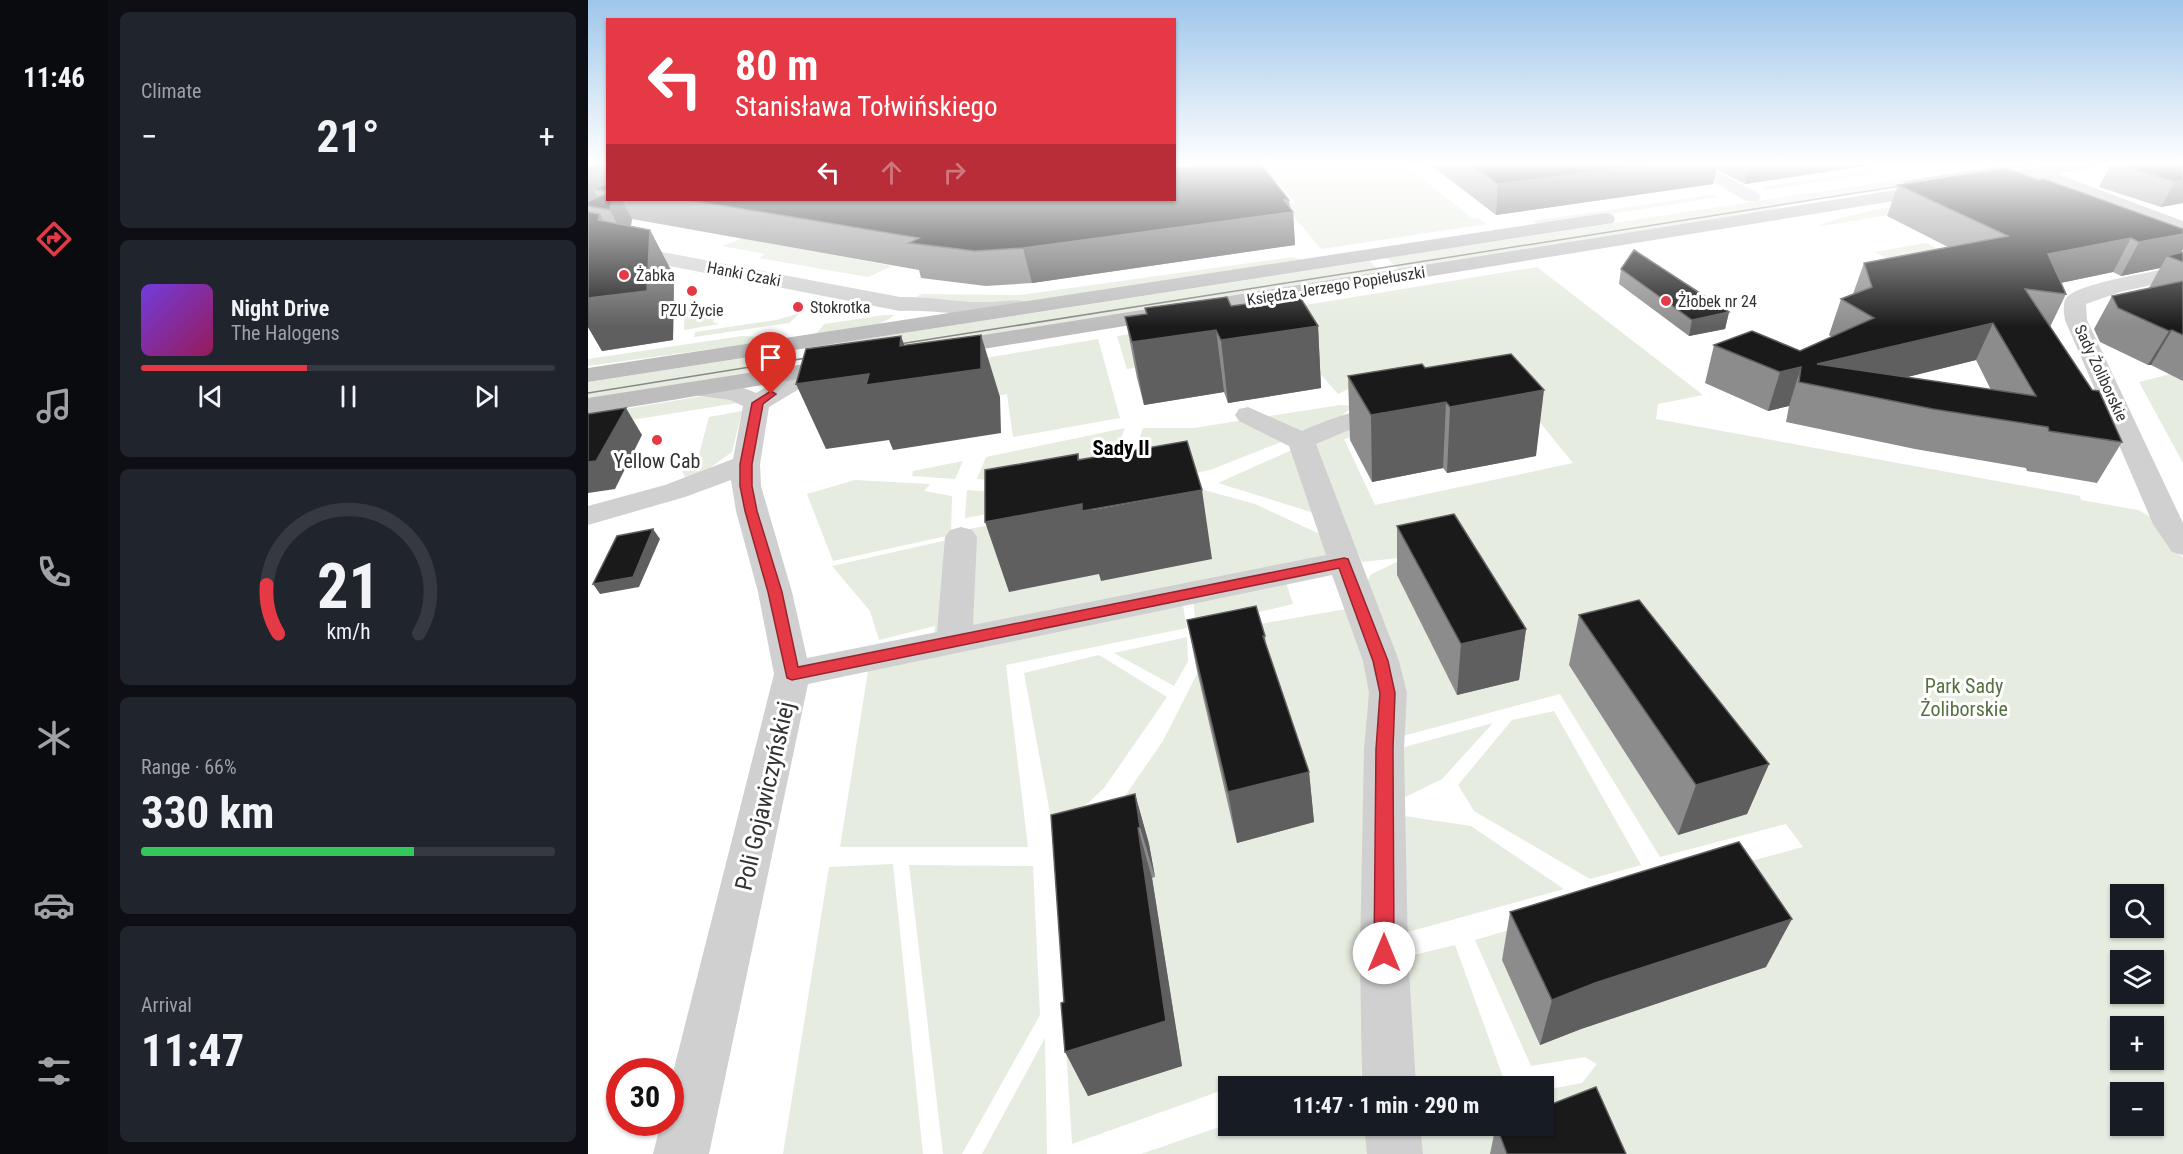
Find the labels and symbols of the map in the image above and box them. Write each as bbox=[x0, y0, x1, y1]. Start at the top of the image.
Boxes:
street label: Hanki Czaki bbox=[706, 258, 782, 290]
street label: Księdza Jerzego Popiełuszki bbox=[1245, 263, 1427, 309]
place label: Żabka bbox=[636, 266, 675, 285]
marker: Żabka bbox=[617, 268, 631, 282]
marker: PZU Życie bbox=[685, 284, 699, 298]
place label: Żłobek nr 24 bbox=[1678, 292, 1757, 311]
marker: Żłobek nr 24 bbox=[1659, 294, 1673, 308]
place label: Stokrotka bbox=[810, 298, 870, 317]
marker: Stokrotka bbox=[791, 300, 805, 314]
place label: PZU Życie bbox=[661, 301, 723, 320]
street label: Sady Żoliborskie bbox=[2070, 322, 2132, 424]
pin bbox=[745, 332, 796, 394]
marker: Yellow Cab bbox=[650, 433, 664, 447]
district label: Sady II bbox=[1092, 436, 1150, 460]
place label: Yellow Cab bbox=[614, 449, 700, 473]
park label: Park Sady Żoliborskie bbox=[1920, 674, 2008, 721]
street label: Poli Gojawiczyńskiej bbox=[730, 699, 800, 893]
position arrow bbox=[1352, 921, 1416, 985]
speed limit sign: 30 bbox=[606, 1058, 684, 1136]

